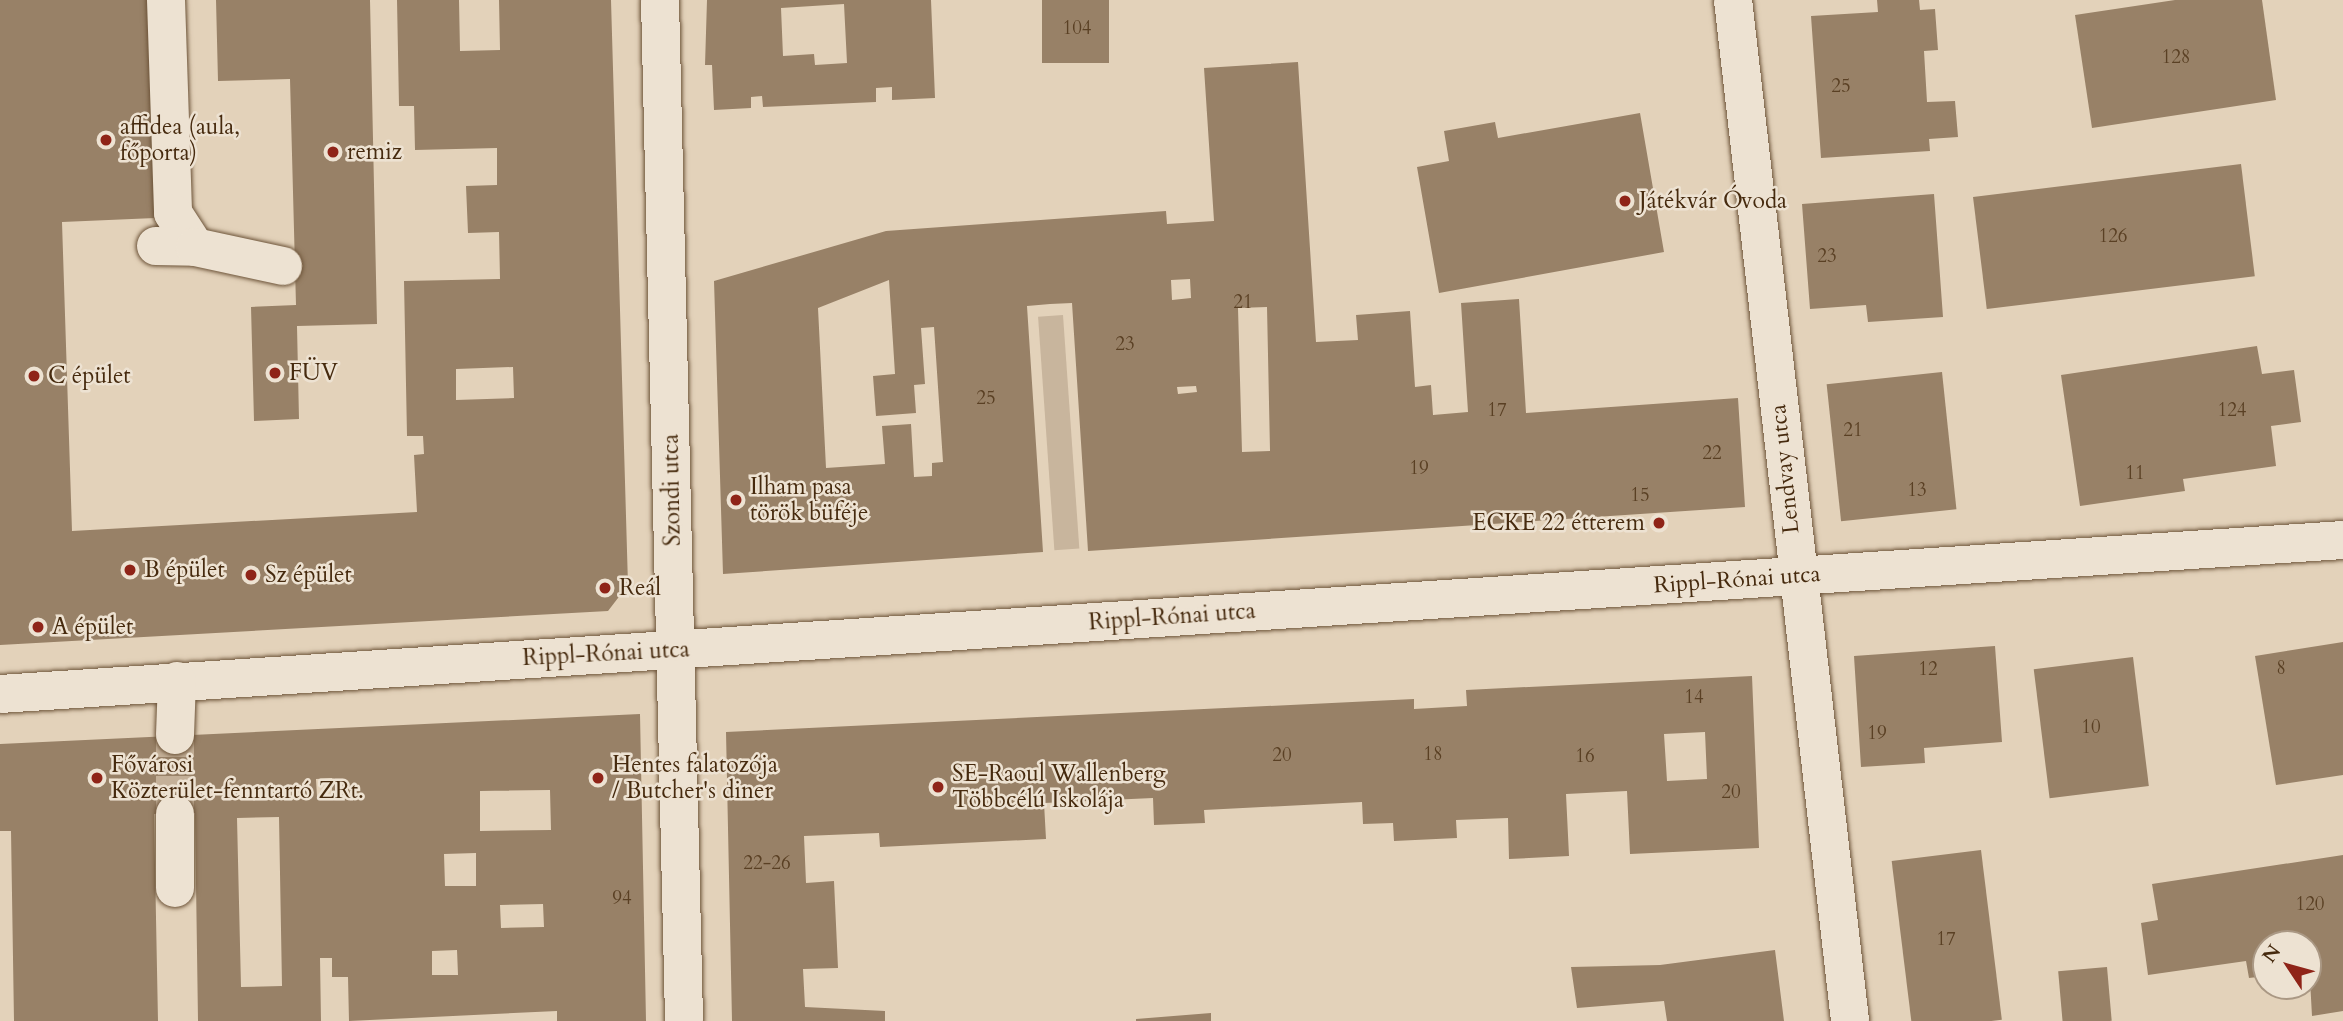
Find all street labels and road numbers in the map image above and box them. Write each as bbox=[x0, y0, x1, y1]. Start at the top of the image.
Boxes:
street label: Lendvay utca bbox=[1764, 403, 1806, 535]
street label: Szondi utca bbox=[657, 434, 687, 546]
street label: Rippl-Rónai utca bbox=[1653, 560, 1821, 600]
street label: Rippl-Rónai utca bbox=[1088, 597, 1256, 637]
street label: Rippl-Rónai utca bbox=[522, 636, 690, 672]

